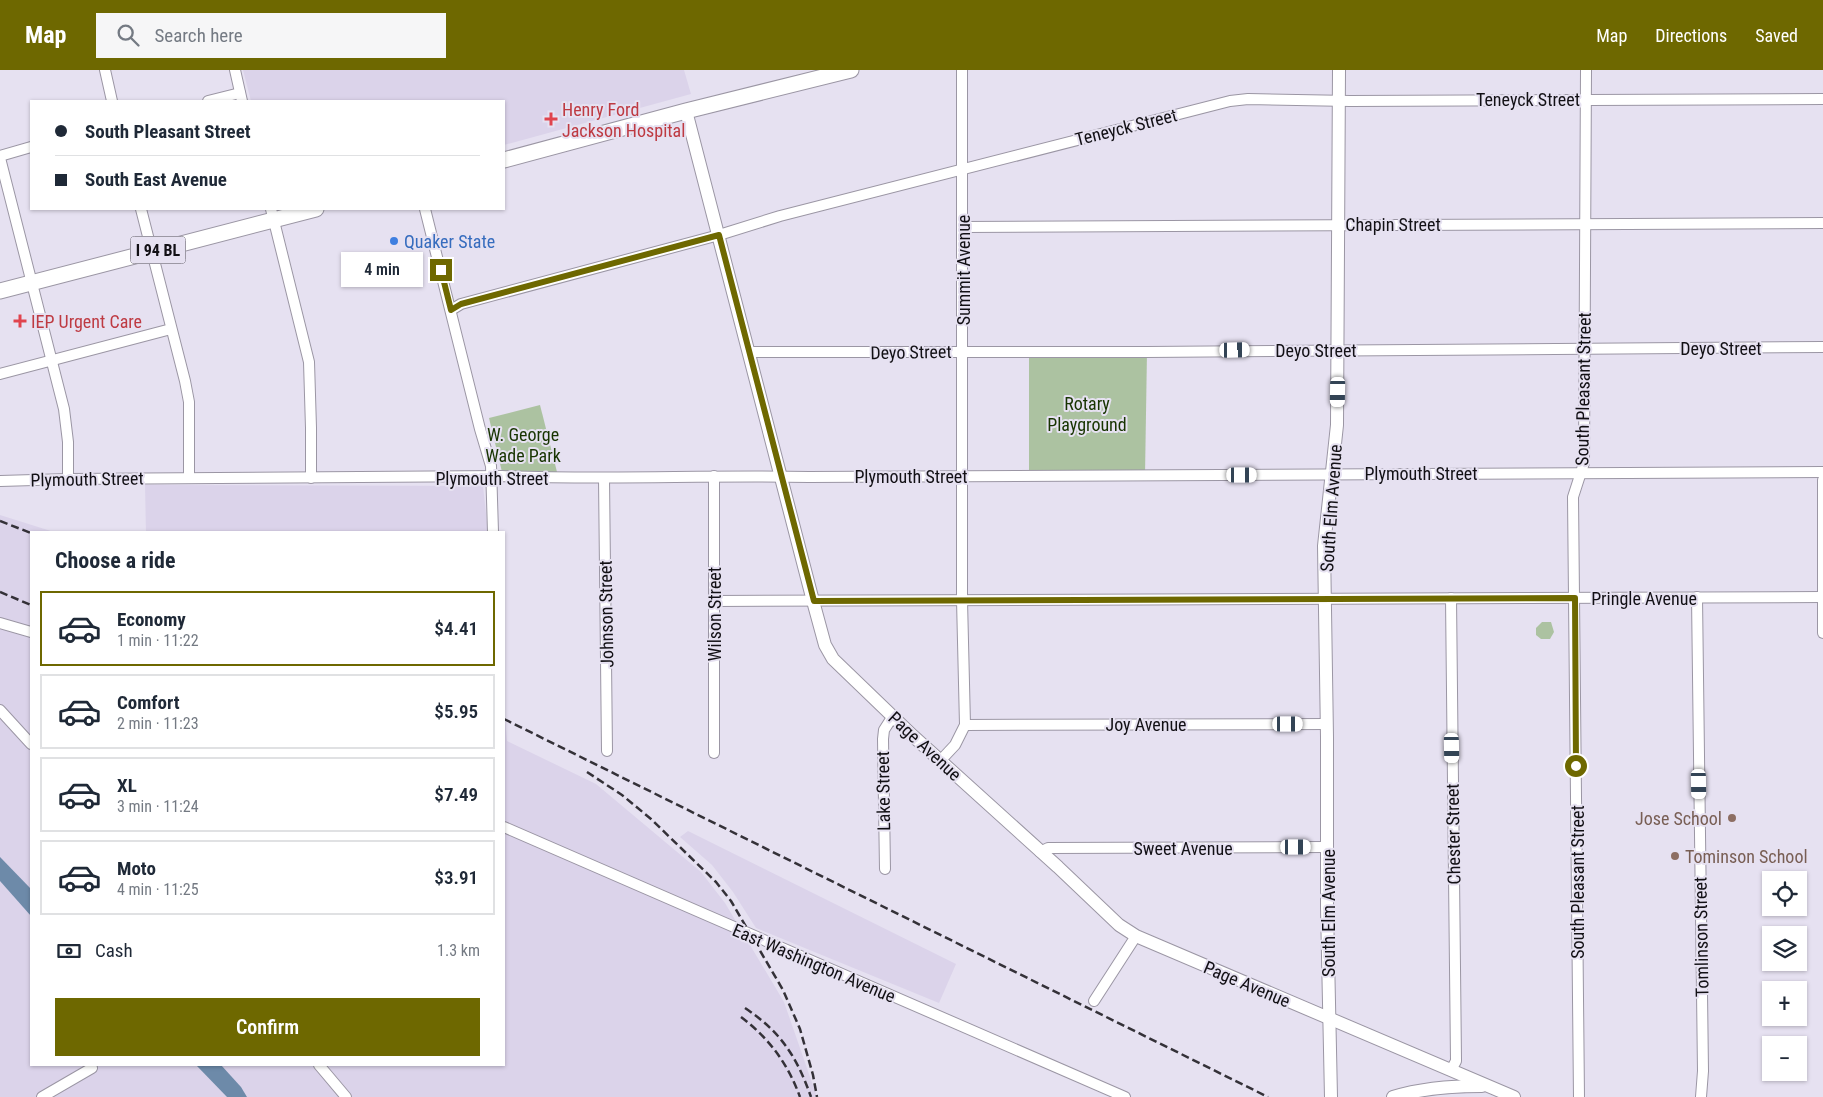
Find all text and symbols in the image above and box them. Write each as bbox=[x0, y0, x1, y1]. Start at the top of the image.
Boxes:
search box bbox=[96, 13, 446, 58]
text: Map bbox=[25, 21, 66, 49]
icon: search bbox=[114, 21, 142, 49]
text: Search here bbox=[154, 24, 243, 47]
text: Map bbox=[1596, 25, 1627, 46]
text: Directions bbox=[1655, 25, 1727, 46]
text: Saved bbox=[1755, 25, 1798, 46]
street label: Teneyck Street bbox=[1476, 89, 1580, 110]
place label: Henry Ford Jackson Hospital bbox=[562, 99, 685, 141]
street label: Teneyck Street bbox=[1073, 104, 1179, 150]
marker: Henry Ford Jackson Hospital bbox=[544, 112, 558, 126]
text: South Pleasant Street bbox=[85, 120, 251, 143]
text: South East Avenue bbox=[85, 168, 227, 191]
street label: Chapin Street bbox=[1345, 214, 1441, 235]
street label: Summit Avenue bbox=[953, 215, 974, 325]
place label: Quaker State bbox=[404, 231, 495, 252]
marker: Quaker State bbox=[388, 235, 400, 247]
road number: I 94 BL bbox=[130, 236, 186, 264]
callout: 4 min bbox=[341, 252, 424, 288]
route end bbox=[430, 259, 452, 281]
text: 4 min bbox=[364, 260, 400, 279]
place label: IEP Urgent Care bbox=[31, 311, 142, 332]
street label: South Pleasant Street bbox=[1571, 312, 1595, 466]
marker: IEP Urgent Care bbox=[13, 314, 27, 328]
street label: Deyo Street bbox=[1680, 338, 1762, 359]
street label: Deyo Street bbox=[1275, 340, 1357, 361]
street label: Deyo Street bbox=[870, 341, 952, 363]
car bbox=[1219, 342, 1250, 358]
car bbox=[1330, 377, 1345, 407]
park label: Rotary Playground bbox=[1047, 393, 1127, 435]
park label: W. George Wade Park bbox=[485, 424, 561, 466]
street label: South Elm Avenue bbox=[1316, 444, 1346, 572]
street label: Plymouth Street bbox=[1364, 463, 1478, 484]
street label: Plymouth Street bbox=[854, 466, 968, 487]
street label: Plymouth Street bbox=[30, 468, 144, 490]
street label: Plymouth Street bbox=[435, 468, 549, 489]
car bbox=[1227, 468, 1257, 483]
text: Choose a ride bbox=[55, 548, 176, 573]
street label: Johnson Street bbox=[595, 560, 617, 668]
street label: Wilson Street bbox=[704, 567, 725, 661]
street label: Pringle Avenue bbox=[1591, 588, 1697, 609]
icon: car bbox=[57, 606, 102, 651]
text: Economy bbox=[117, 608, 186, 631]
text: $4.41 bbox=[434, 617, 478, 640]
text: 1 min · 11:22 bbox=[117, 631, 199, 650]
icon: car bbox=[57, 689, 102, 734]
text: Comfort bbox=[117, 691, 180, 714]
text: $5.95 bbox=[434, 700, 478, 723]
street label: Page Avenue bbox=[884, 707, 966, 785]
text: 2 min · 11:23 bbox=[117, 714, 199, 733]
street label: Joy Avenue bbox=[1105, 714, 1187, 735]
car bbox=[1273, 717, 1303, 732]
car bbox=[1444, 733, 1459, 763]
street label: Lake Street bbox=[872, 751, 894, 831]
route start bbox=[1565, 755, 1587, 777]
car bbox=[1691, 769, 1706, 799]
icon: car bbox=[57, 772, 102, 817]
text: XL bbox=[117, 774, 137, 797]
text: $7.49 bbox=[434, 783, 478, 806]
street label: Chester Street bbox=[1442, 783, 1464, 885]
text: 3 min · 11:24 bbox=[117, 797, 199, 816]
street label: South Pleasant Street bbox=[1567, 805, 1588, 959]
place label: Jose School bbox=[1635, 808, 1722, 829]
marker: Jose School bbox=[1726, 812, 1738, 824]
street label: Sweet Avenue bbox=[1133, 838, 1233, 859]
car bbox=[1281, 840, 1311, 855]
place label: Tominson School bbox=[1685, 846, 1808, 867]
street label: South Elm Avenue bbox=[1318, 849, 1339, 977]
marker: Tominson School bbox=[1669, 850, 1681, 862]
icon: car bbox=[57, 855, 102, 900]
text: Moto bbox=[117, 857, 156, 880]
text: $3.91 bbox=[434, 866, 478, 889]
map controls bbox=[1762, 871, 1807, 1081]
button: locate bbox=[1762, 871, 1807, 916]
street label: Tomlinson Street bbox=[1689, 877, 1713, 997]
text: 4 min · 11:25 bbox=[117, 880, 199, 899]
street label: East Washington Avenue bbox=[729, 919, 899, 1007]
button: layers bbox=[1762, 926, 1807, 971]
icon: cash bbox=[55, 937, 83, 965]
text: Cash bbox=[95, 939, 133, 962]
text: 1.3 km bbox=[437, 941, 480, 960]
street label: Page Avenue bbox=[1201, 956, 1293, 1012]
button: + bbox=[1762, 981, 1807, 1026]
button: Confirm bbox=[55, 998, 480, 1056]
button: − bbox=[1762, 1036, 1807, 1081]

